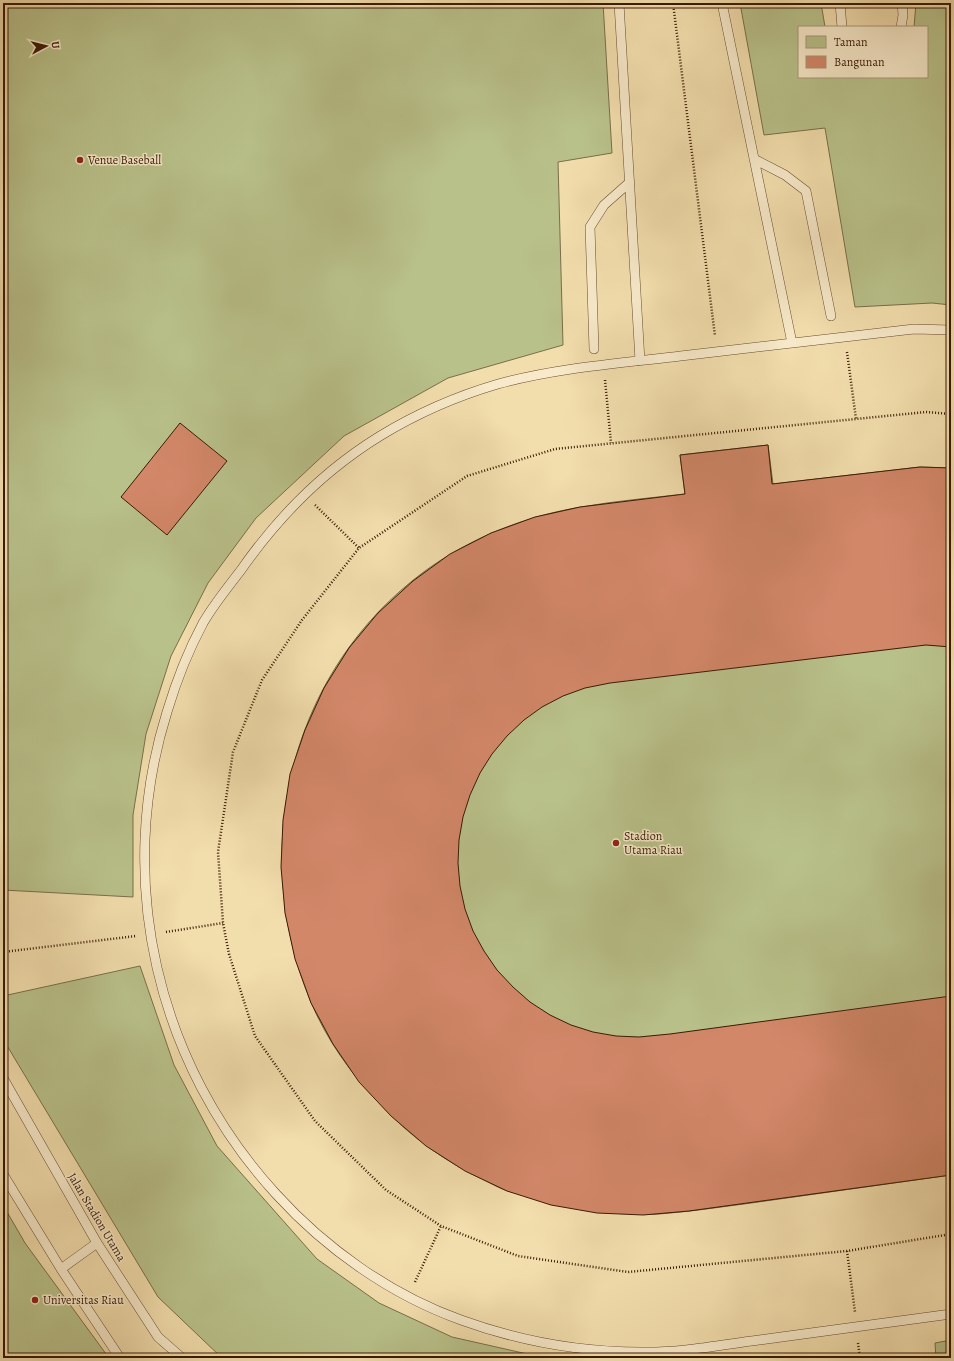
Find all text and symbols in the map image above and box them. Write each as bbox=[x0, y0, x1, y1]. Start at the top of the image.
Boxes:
north arrow bbox=[26, 26, 66, 66]
legend bbox=[798, 26, 928, 78]
text: Taman bbox=[834, 34, 868, 50]
text: U bbox=[48, 40, 63, 50]
text: Bangunan bbox=[834, 54, 885, 70]
place label: Venue Baseball bbox=[87, 152, 161, 168]
marker: Venue Baseball bbox=[75, 155, 85, 165]
place label: Stadion Utama Riau bbox=[624, 828, 683, 858]
marker: Stadion Utama Riau bbox=[611, 838, 621, 848]
street label: Jalan Stadion Utama bbox=[64, 1170, 130, 1265]
place label: Universitas Riau bbox=[43, 1292, 124, 1308]
marker: Universitas Riau bbox=[30, 1295, 40, 1305]

